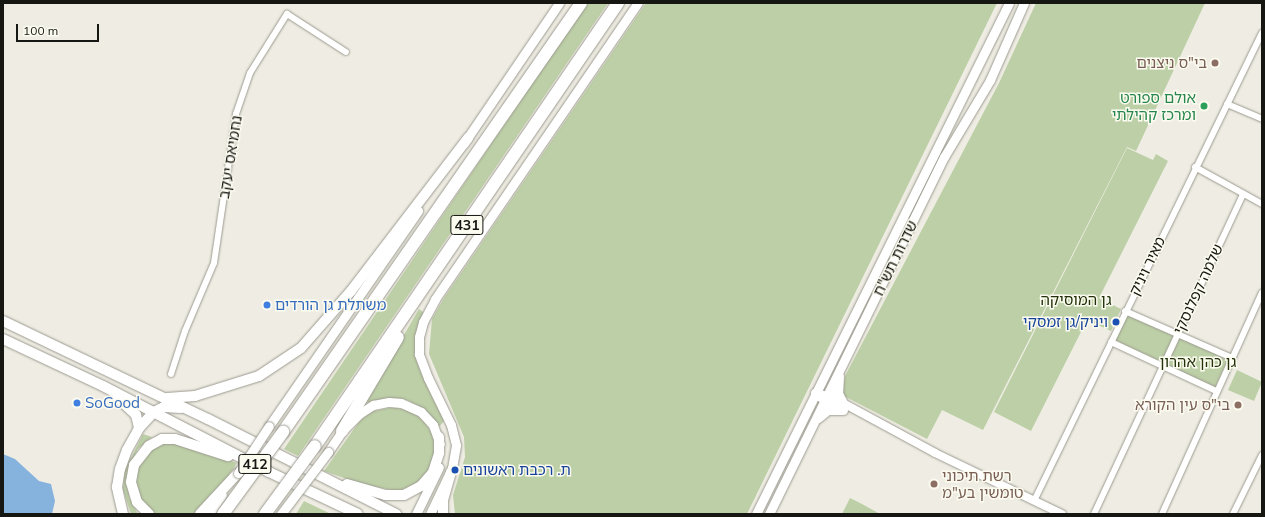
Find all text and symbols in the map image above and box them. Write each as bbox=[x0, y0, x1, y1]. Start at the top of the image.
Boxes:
scale bar bbox=[18, 16, 101, 42]
text: 100 m bbox=[23, 23, 58, 38]
place label: בי"ס ניצנים bbox=[1137, 54, 1207, 72]
marker: בי"ס ניצנים bbox=[1210, 58, 1220, 68]
place label: אולם ספורט ומרכז קהילתי bbox=[1112, 88, 1196, 123]
marker: אולם ספורט ומרכז קהילתי bbox=[1199, 101, 1209, 111]
street label: נחמיאס יעקב bbox=[215, 114, 245, 200]
road number: 431 bbox=[450, 213, 484, 237]
street label: שדרות תש"ח bbox=[869, 217, 921, 299]
street label: מאיר ויניק bbox=[1125, 234, 1169, 298]
street label: שלמה קפלנסקי bbox=[1169, 241, 1227, 337]
park label: גן המוסיקה bbox=[1040, 291, 1112, 309]
place label: משתלת גן הורדים bbox=[275, 296, 386, 314]
marker: משתלת גן הורדים bbox=[262, 300, 272, 310]
place label: ויניק/גן זמסקי bbox=[1023, 313, 1108, 331]
marker: ויניק/גן זמסקי bbox=[1111, 317, 1121, 327]
park label: גן כהן אהרון bbox=[1160, 353, 1236, 371]
place label: SoGood bbox=[85, 394, 140, 412]
place label: בי"ס עין הקורא bbox=[1135, 396, 1230, 414]
marker: SoGood bbox=[72, 398, 82, 408]
marker: בי"ס עין הקורא bbox=[1233, 400, 1243, 410]
road number: 412 bbox=[238, 452, 272, 476]
place label: ת. רכבת ראשונים bbox=[463, 461, 571, 479]
marker: ת. רכבת ראשונים bbox=[450, 465, 460, 475]
place label: רשת תיכוני טומשין בע"מ bbox=[942, 466, 1023, 501]
marker: רשת תיכוני טומשין בע"מ bbox=[929, 479, 939, 489]

